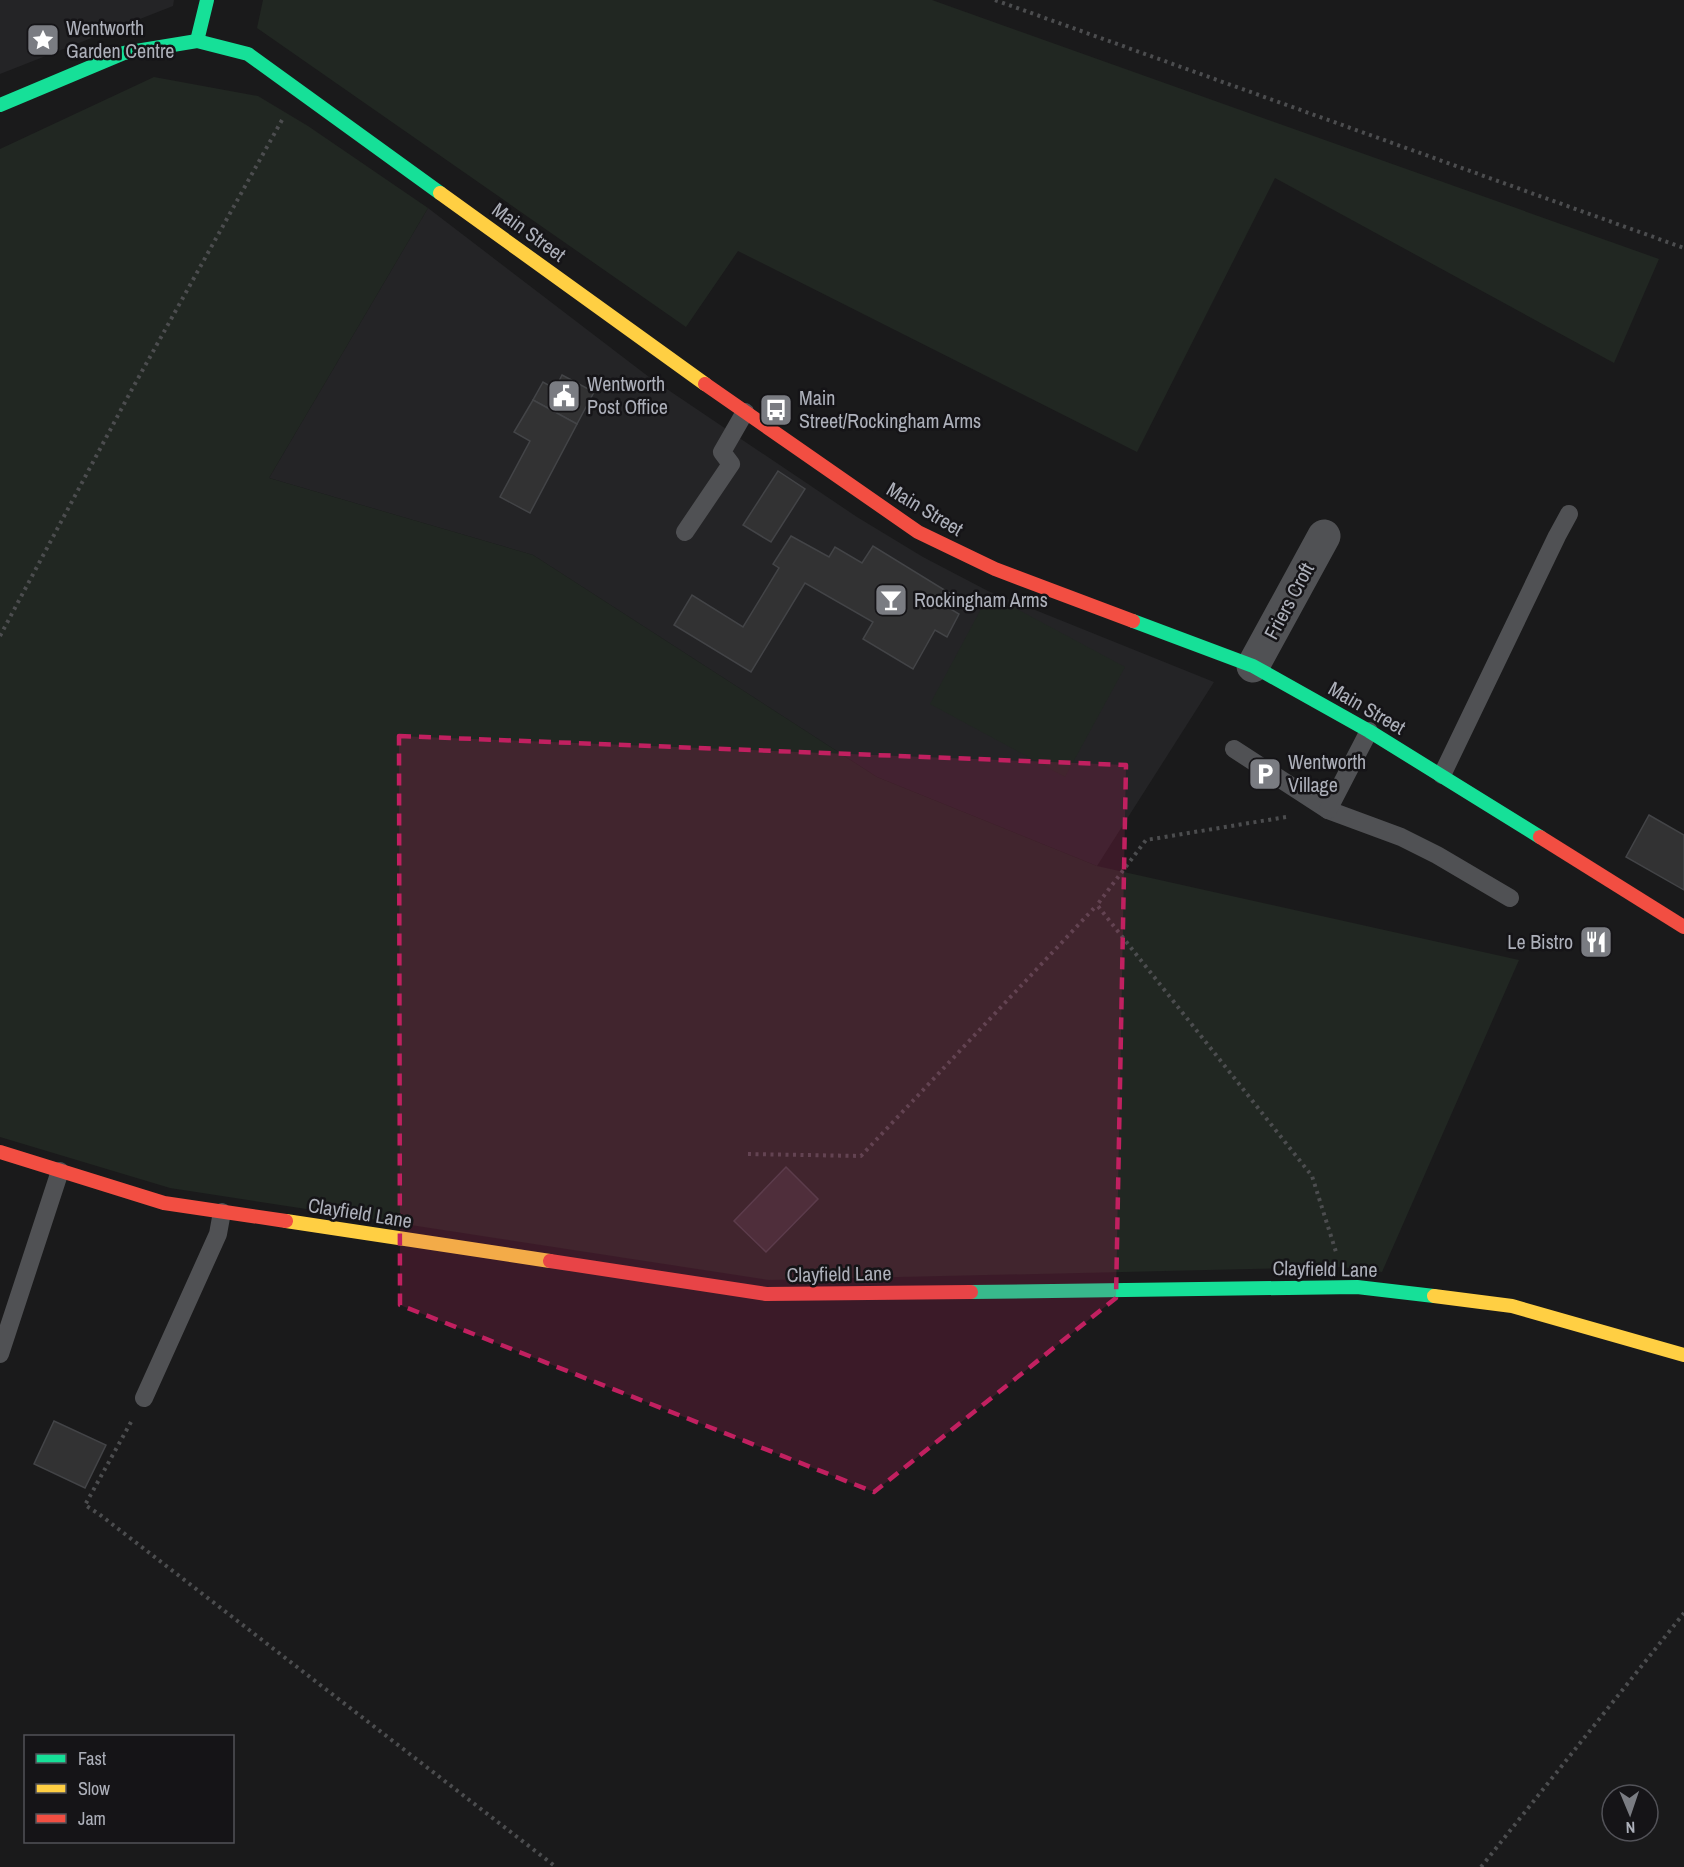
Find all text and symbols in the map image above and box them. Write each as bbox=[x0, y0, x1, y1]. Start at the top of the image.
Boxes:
place label: Wentworth Garden Centre bbox=[66, 14, 174, 64]
place icon: Wentworth Garden Centre bbox=[25, 22, 61, 58]
street label: Main Street bbox=[487, 196, 572, 268]
place label: Wentworth Post Office bbox=[587, 370, 668, 420]
public building icon: Wentworth Post Office bbox=[546, 378, 582, 414]
place label: Main Street/Rockingham Arms bbox=[799, 384, 981, 434]
bus stop icon: Main Street/Rockingham Arms bbox=[758, 392, 794, 428]
street label: Main Street bbox=[882, 475, 969, 542]
street label: Friers Croft bbox=[1257, 557, 1320, 644]
bar icon: Rockingham Arms bbox=[873, 582, 909, 618]
place label: Rockingham Arms bbox=[914, 586, 1048, 613]
street label: Main Street bbox=[1324, 675, 1411, 741]
place label: Wentworth Village bbox=[1288, 748, 1366, 798]
parking icon: Wentworth Village bbox=[1247, 756, 1283, 792]
restaurant icon: Le Bistro bbox=[1578, 924, 1614, 960]
place label: Le Bistro bbox=[1507, 928, 1573, 955]
street label: Clayfield Lane bbox=[306, 1191, 414, 1234]
street label: Clayfield Lane bbox=[1272, 1254, 1378, 1283]
street label: Clayfield Lane bbox=[786, 1259, 892, 1288]
legend bbox=[24, 1735, 234, 1843]
text: Fast bbox=[78, 1746, 106, 1771]
text: Slow bbox=[78, 1776, 110, 1801]
north arrow bbox=[1600, 1783, 1660, 1843]
text: Jam bbox=[78, 1806, 106, 1831]
text: N bbox=[1625, 1817, 1636, 1839]

